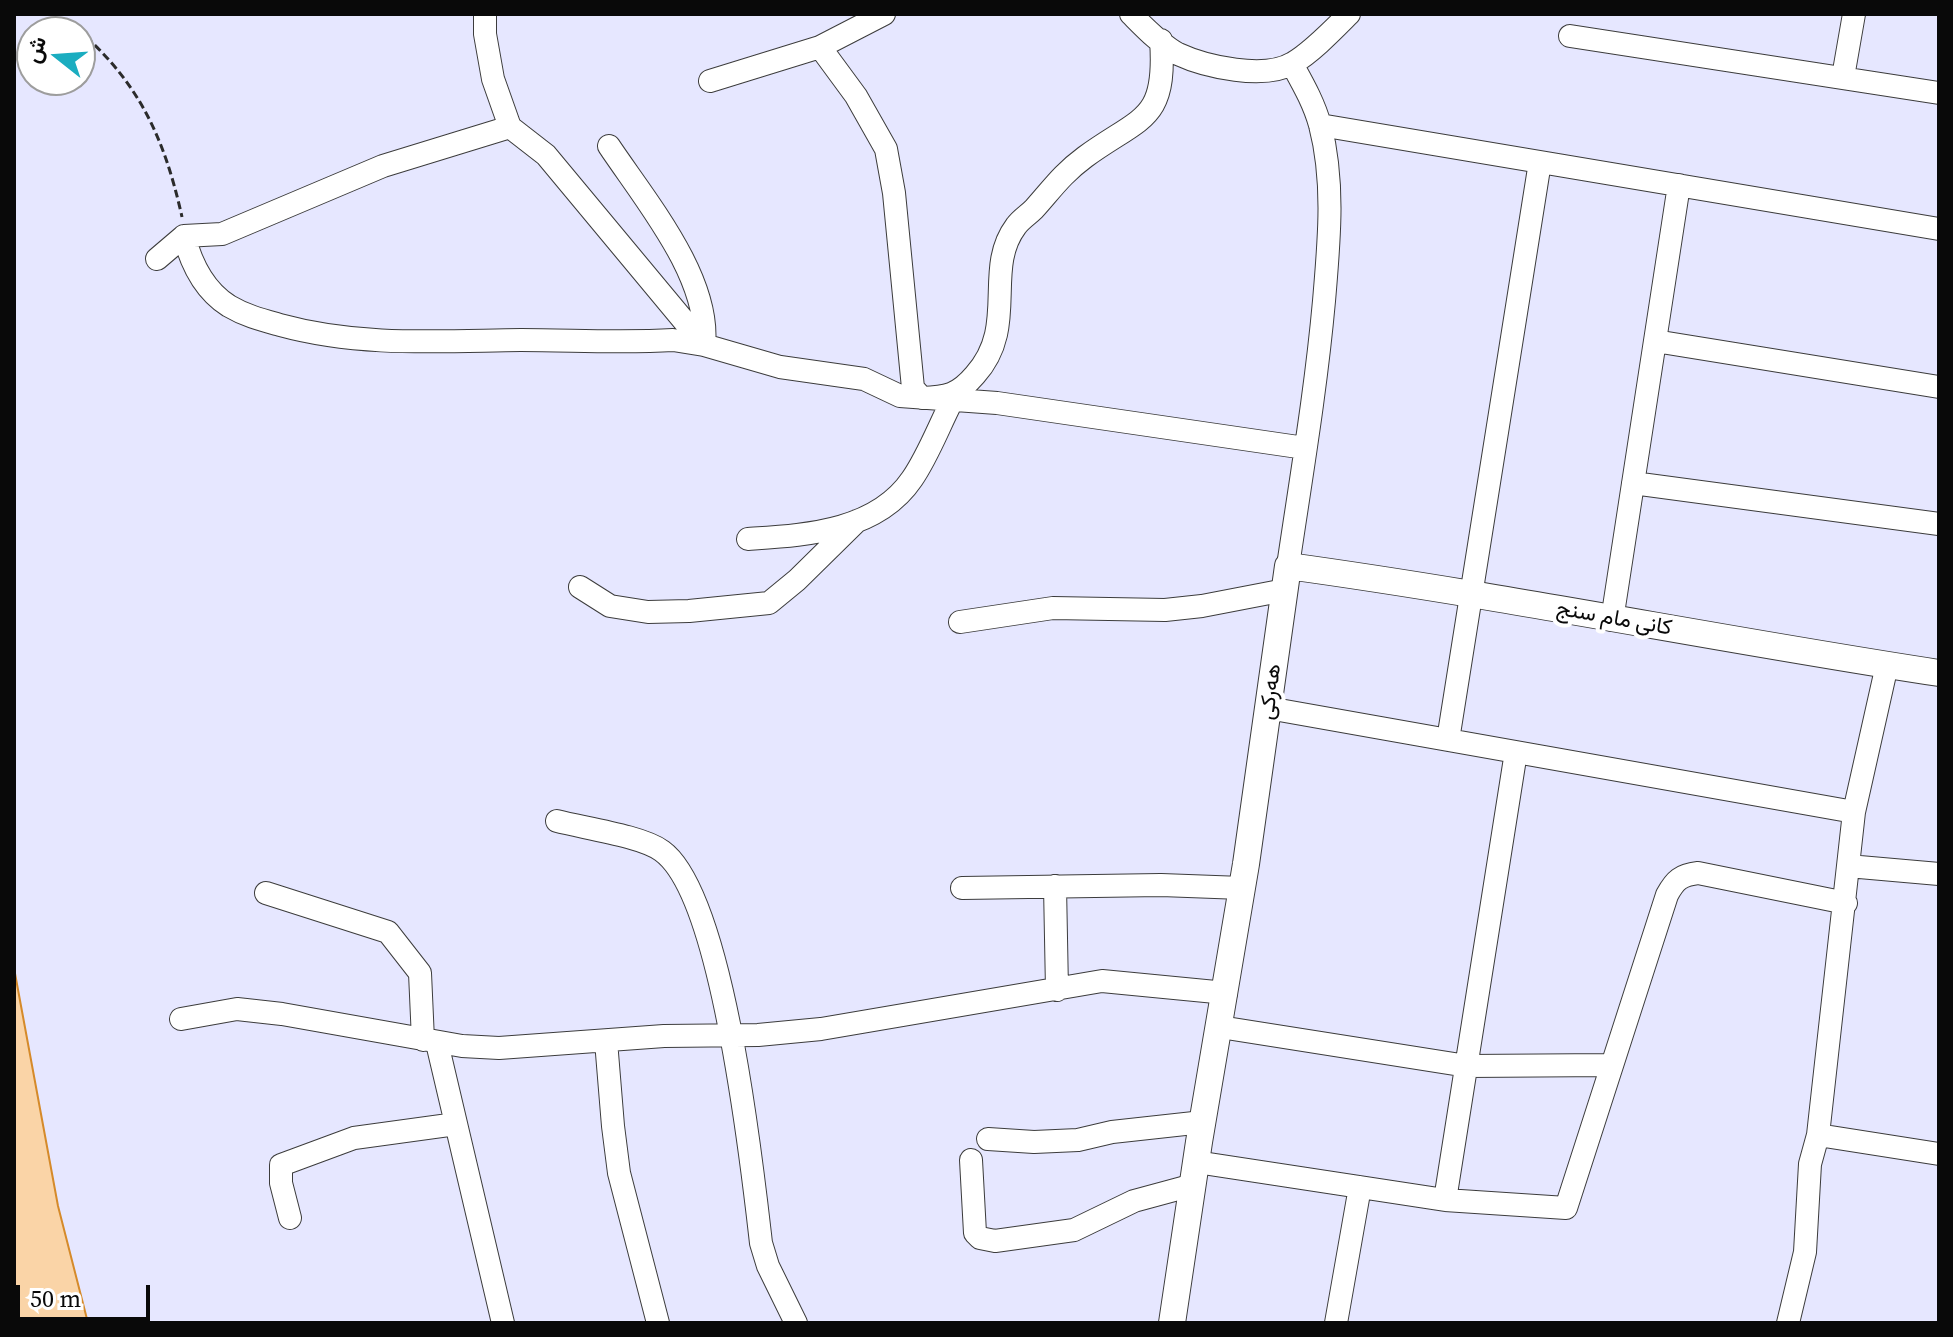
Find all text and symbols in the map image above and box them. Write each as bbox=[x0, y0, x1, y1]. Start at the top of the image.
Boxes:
north arrow bbox=[16, 16, 96, 96]
text: ش bbox=[17, 33, 53, 67]
street label: کانی مام سنج bbox=[1554, 596, 1674, 642]
street label: هەرکی bbox=[1254, 662, 1288, 722]
scale bar bbox=[20, 1269, 154, 1319]
text: 50 m bbox=[30, 1282, 81, 1315]

